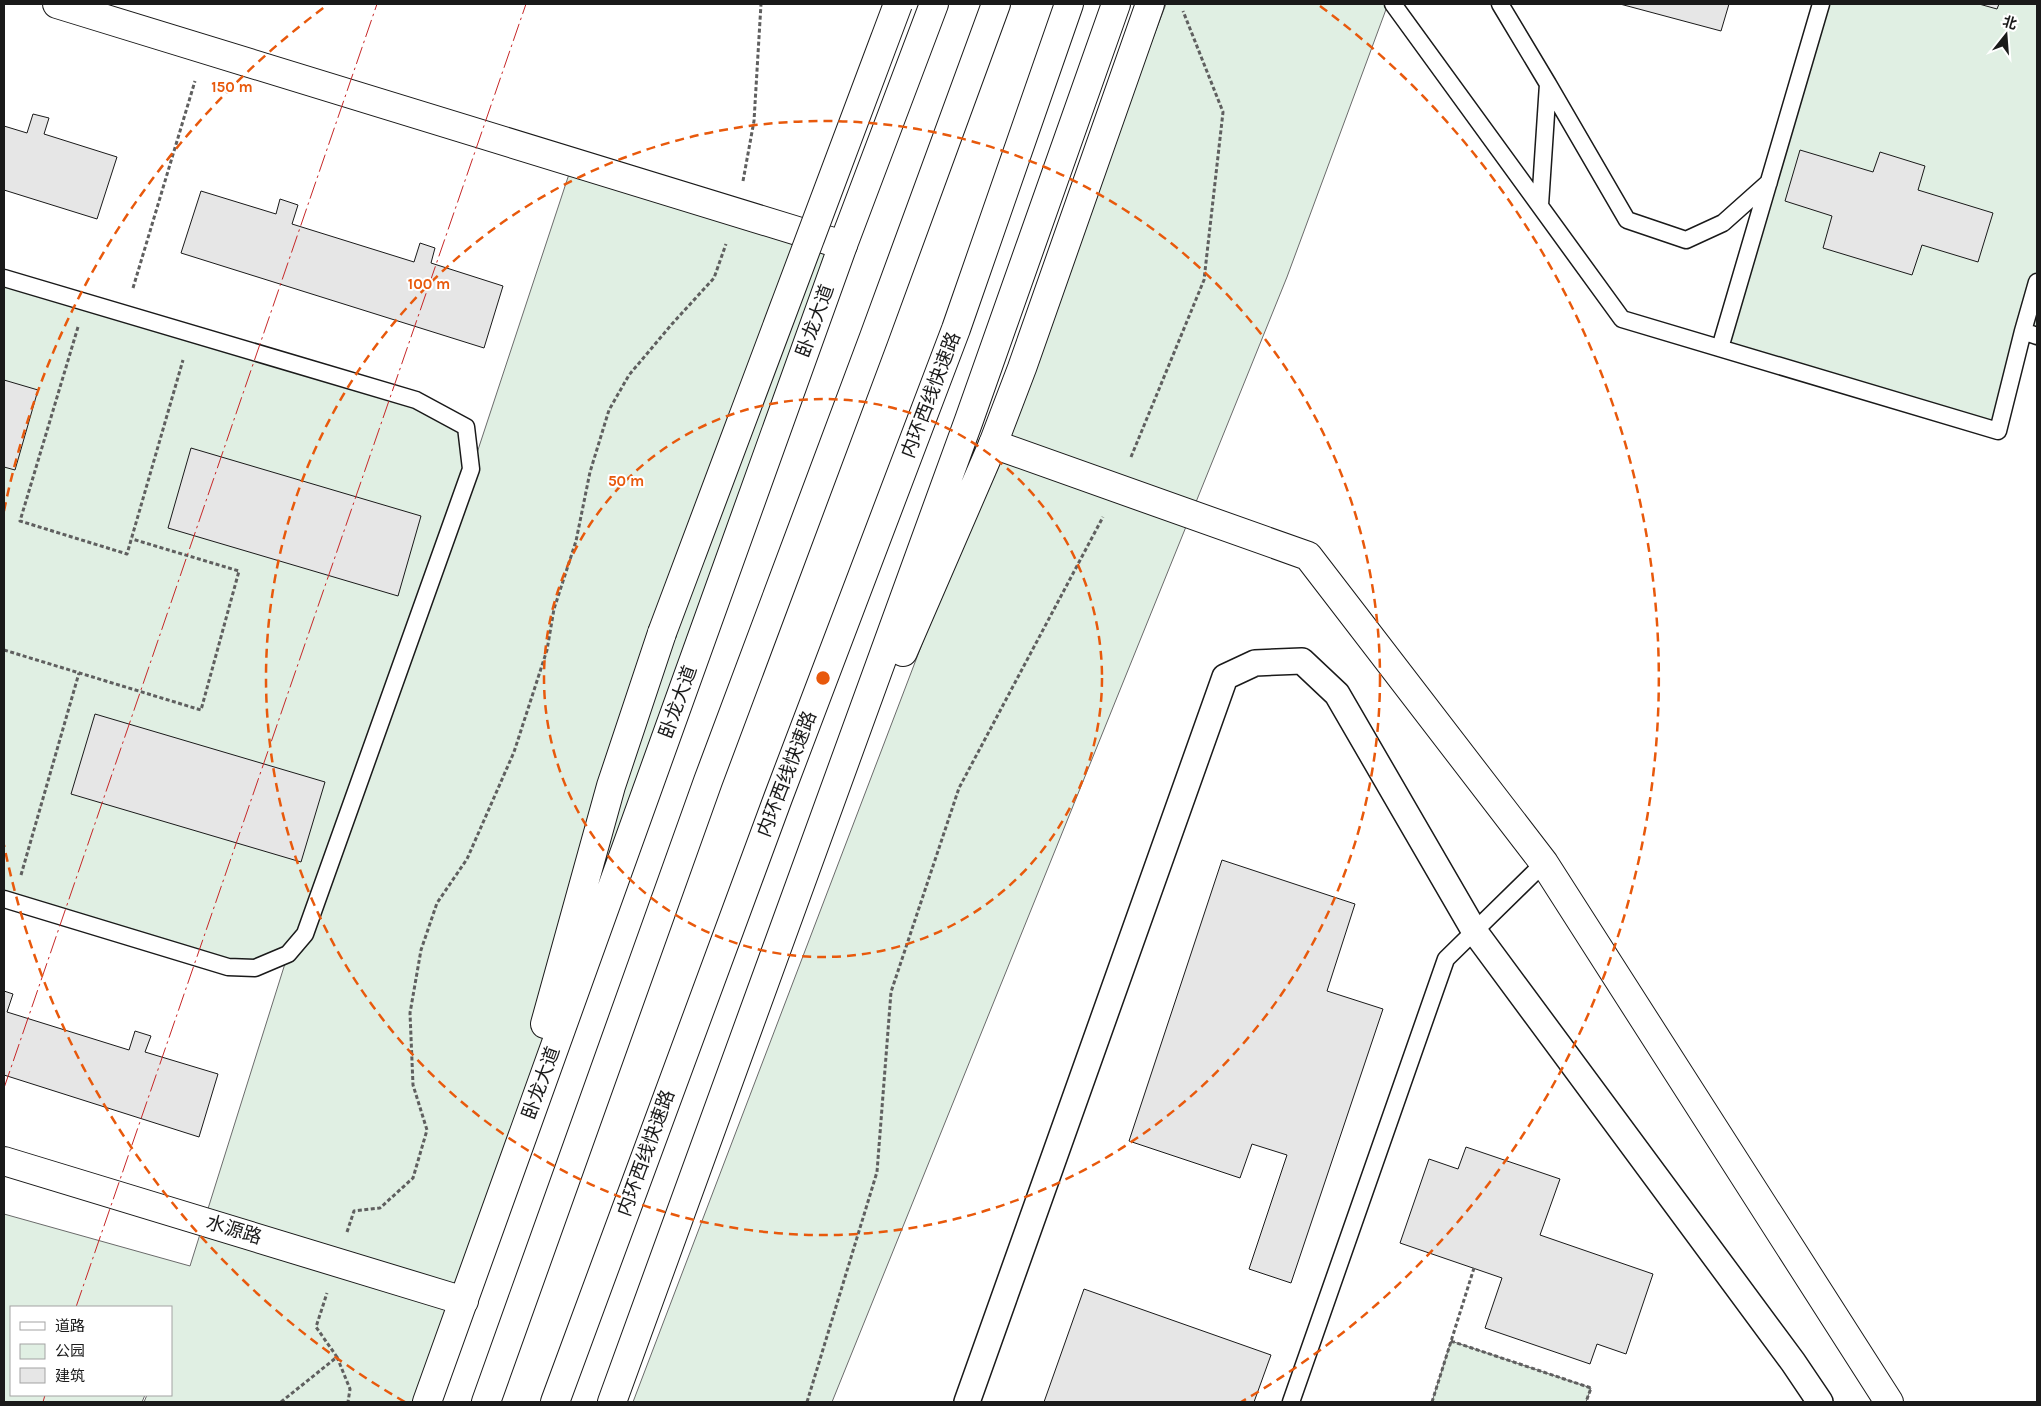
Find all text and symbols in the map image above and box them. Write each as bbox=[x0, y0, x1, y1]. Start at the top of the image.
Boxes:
north arrow bbox=[1981, 10, 2031, 60]
text: 北 bbox=[2000, 13, 2019, 33]
text: 150 m bbox=[211, 78, 253, 96]
text: 100 m bbox=[408, 275, 450, 293]
street label: 卧龙大道 bbox=[792, 282, 838, 360]
street label: 内环西线快速路 bbox=[897, 329, 965, 461]
text: 50 m bbox=[608, 472, 644, 490]
street label: 卧龙大道 bbox=[655, 663, 701, 741]
centre of rings bbox=[814, 669, 832, 687]
street label: 内环西线快速路 bbox=[753, 708, 821, 840]
street label: 卧龙大道 bbox=[518, 1044, 564, 1122]
street label: 内环西线快速路 bbox=[613, 1087, 679, 1219]
street label: 水源路 bbox=[204, 1211, 264, 1249]
legend bbox=[10, 1306, 172, 1396]
text: 道路 bbox=[55, 1317, 85, 1335]
text: 公园 bbox=[55, 1342, 85, 1360]
text: 建筑 bbox=[55, 1367, 85, 1385]

